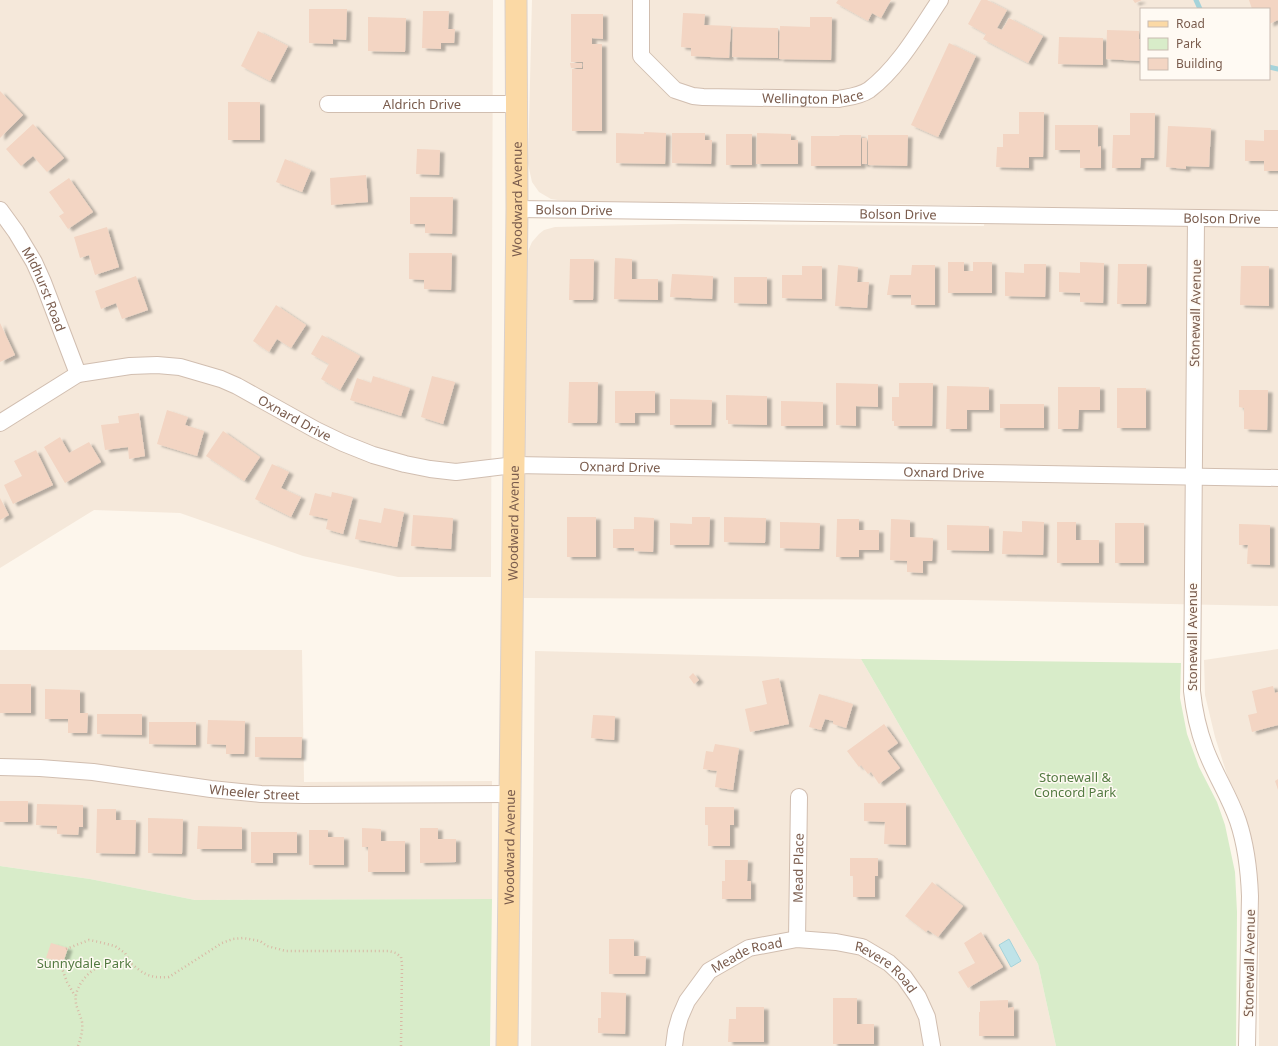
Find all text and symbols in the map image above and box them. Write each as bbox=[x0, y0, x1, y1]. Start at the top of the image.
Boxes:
legend bbox=[1140, 8, 1270, 80]
text: Road bbox=[1176, 15, 1205, 32]
text: Park bbox=[1176, 35, 1202, 52]
text: Building bbox=[1176, 55, 1223, 72]
street label: Wellington Place bbox=[762, 85, 866, 108]
street label: Aldrich Drive bbox=[383, 95, 461, 113]
street label: Woodward Avenue bbox=[507, 141, 526, 257]
street label: Bolson Drive bbox=[535, 200, 613, 219]
street label: Bolson Drive bbox=[859, 204, 937, 224]
street label: Bolson Drive bbox=[1183, 209, 1261, 228]
street label: Midhurst Road bbox=[18, 243, 70, 334]
street label: Stonewall Avenue bbox=[1185, 259, 1205, 367]
street label: Oxnard Drive bbox=[255, 391, 334, 445]
street label: Oxnard Drive bbox=[579, 457, 661, 476]
street label: Oxnard Drive bbox=[903, 463, 985, 482]
street label: Woodward Avenue bbox=[504, 465, 523, 581]
street label: Stonewall Avenue bbox=[1183, 583, 1201, 691]
park label: Stonewall & Concord Park bbox=[1034, 768, 1116, 801]
street label: Wheeler Street bbox=[208, 780, 300, 804]
street label: Woodward Avenue bbox=[500, 789, 519, 905]
street label: Mead Place bbox=[789, 833, 807, 903]
street label: Stonewall Avenue bbox=[1239, 909, 1259, 1017]
street label: Meade Road bbox=[707, 933, 784, 977]
street label: Revere Road bbox=[853, 937, 921, 996]
park label: Sunnydale Park bbox=[37, 954, 131, 972]

